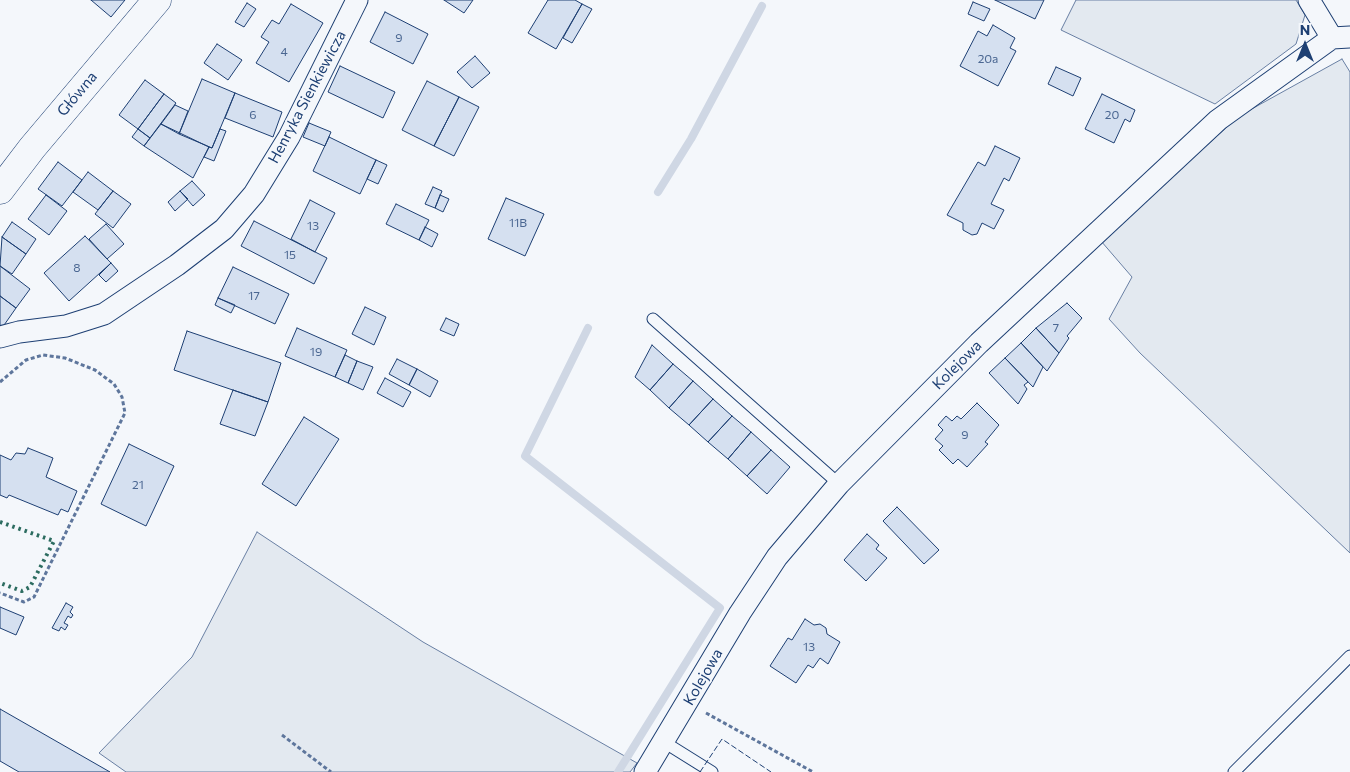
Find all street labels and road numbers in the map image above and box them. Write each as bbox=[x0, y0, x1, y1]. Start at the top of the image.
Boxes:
street label: Henryka Sienkiewicza bbox=[264, 28, 350, 166]
street label: Główna bbox=[53, 68, 101, 120]
street label: Kolejowa bbox=[929, 337, 985, 393]
street label: Kolejowa bbox=[680, 645, 726, 709]

